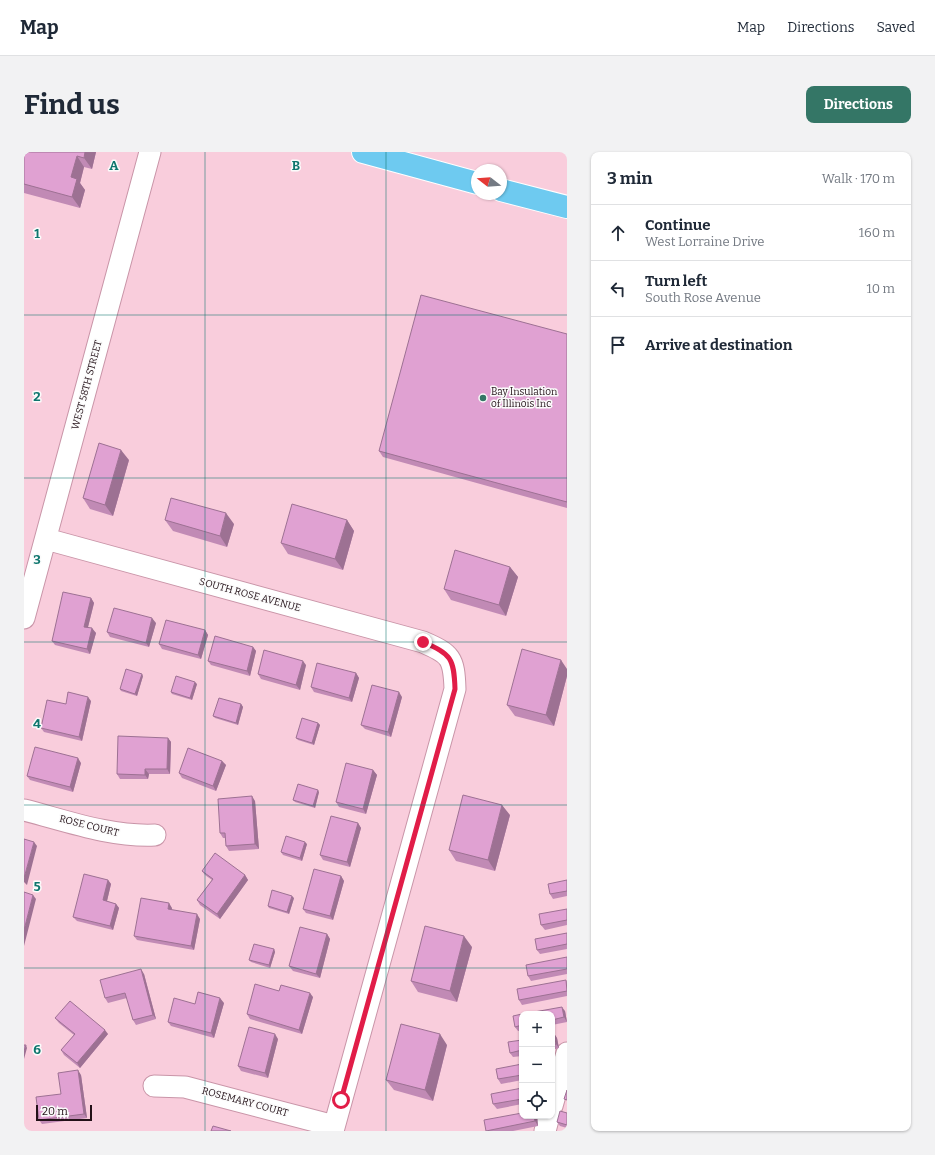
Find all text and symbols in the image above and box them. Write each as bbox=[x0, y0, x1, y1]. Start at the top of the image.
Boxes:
text: Map bbox=[20, 16, 59, 39]
text: Map bbox=[737, 19, 765, 36]
text: Directions bbox=[787, 19, 855, 36]
text: Saved bbox=[877, 19, 915, 36]
button: Directions bbox=[806, 86, 911, 123]
text: Find us bbox=[24, 88, 120, 121]
text: A bbox=[109, 158, 119, 173]
text: B bbox=[292, 158, 300, 173]
north arrow bbox=[471, 164, 507, 200]
text: 3 min bbox=[607, 168, 652, 189]
text: Walk · 170 m bbox=[822, 171, 895, 186]
text: Continue bbox=[645, 216, 711, 234]
icon: ahead bbox=[607, 222, 629, 244]
text: 160 m bbox=[859, 225, 895, 240]
text: 1 bbox=[34, 226, 40, 241]
text: West Lorraine Drive bbox=[645, 234, 764, 249]
text: Turn left bbox=[645, 272, 707, 290]
icon: left bbox=[607, 278, 629, 300]
text: 10 m bbox=[866, 281, 895, 296]
text: South Rose Avenue bbox=[645, 290, 761, 305]
icon: arrive bbox=[607, 334, 629, 356]
text: Arrive at destination bbox=[645, 336, 792, 354]
street label: WEST 58TH STREET bbox=[69, 339, 105, 431]
place label: Bay Insulation of Illinois Inc bbox=[491, 386, 558, 410]
text: 2 bbox=[33, 389, 41, 404]
marker: Bay Insulation of Illinois Inc bbox=[478, 393, 488, 403]
text: 3 bbox=[33, 552, 41, 567]
street label: SOUTH ROSE AVENUE bbox=[198, 576, 302, 614]
route end bbox=[414, 633, 432, 651]
text: 4 bbox=[33, 716, 41, 731]
street label: ROSE COURT bbox=[58, 813, 120, 839]
text: 5 bbox=[33, 879, 41, 894]
map controls bbox=[519, 1011, 555, 1119]
button: + bbox=[519, 1011, 555, 1047]
text: 6 bbox=[33, 1042, 41, 1057]
button: − bbox=[519, 1047, 555, 1083]
button: locate bbox=[519, 1083, 555, 1119]
street label: ROSEMARY COURT bbox=[201, 1085, 290, 1119]
route start bbox=[332, 1091, 350, 1109]
scale bar bbox=[36, 1103, 92, 1122]
text: 20 m bbox=[42, 1105, 68, 1118]

